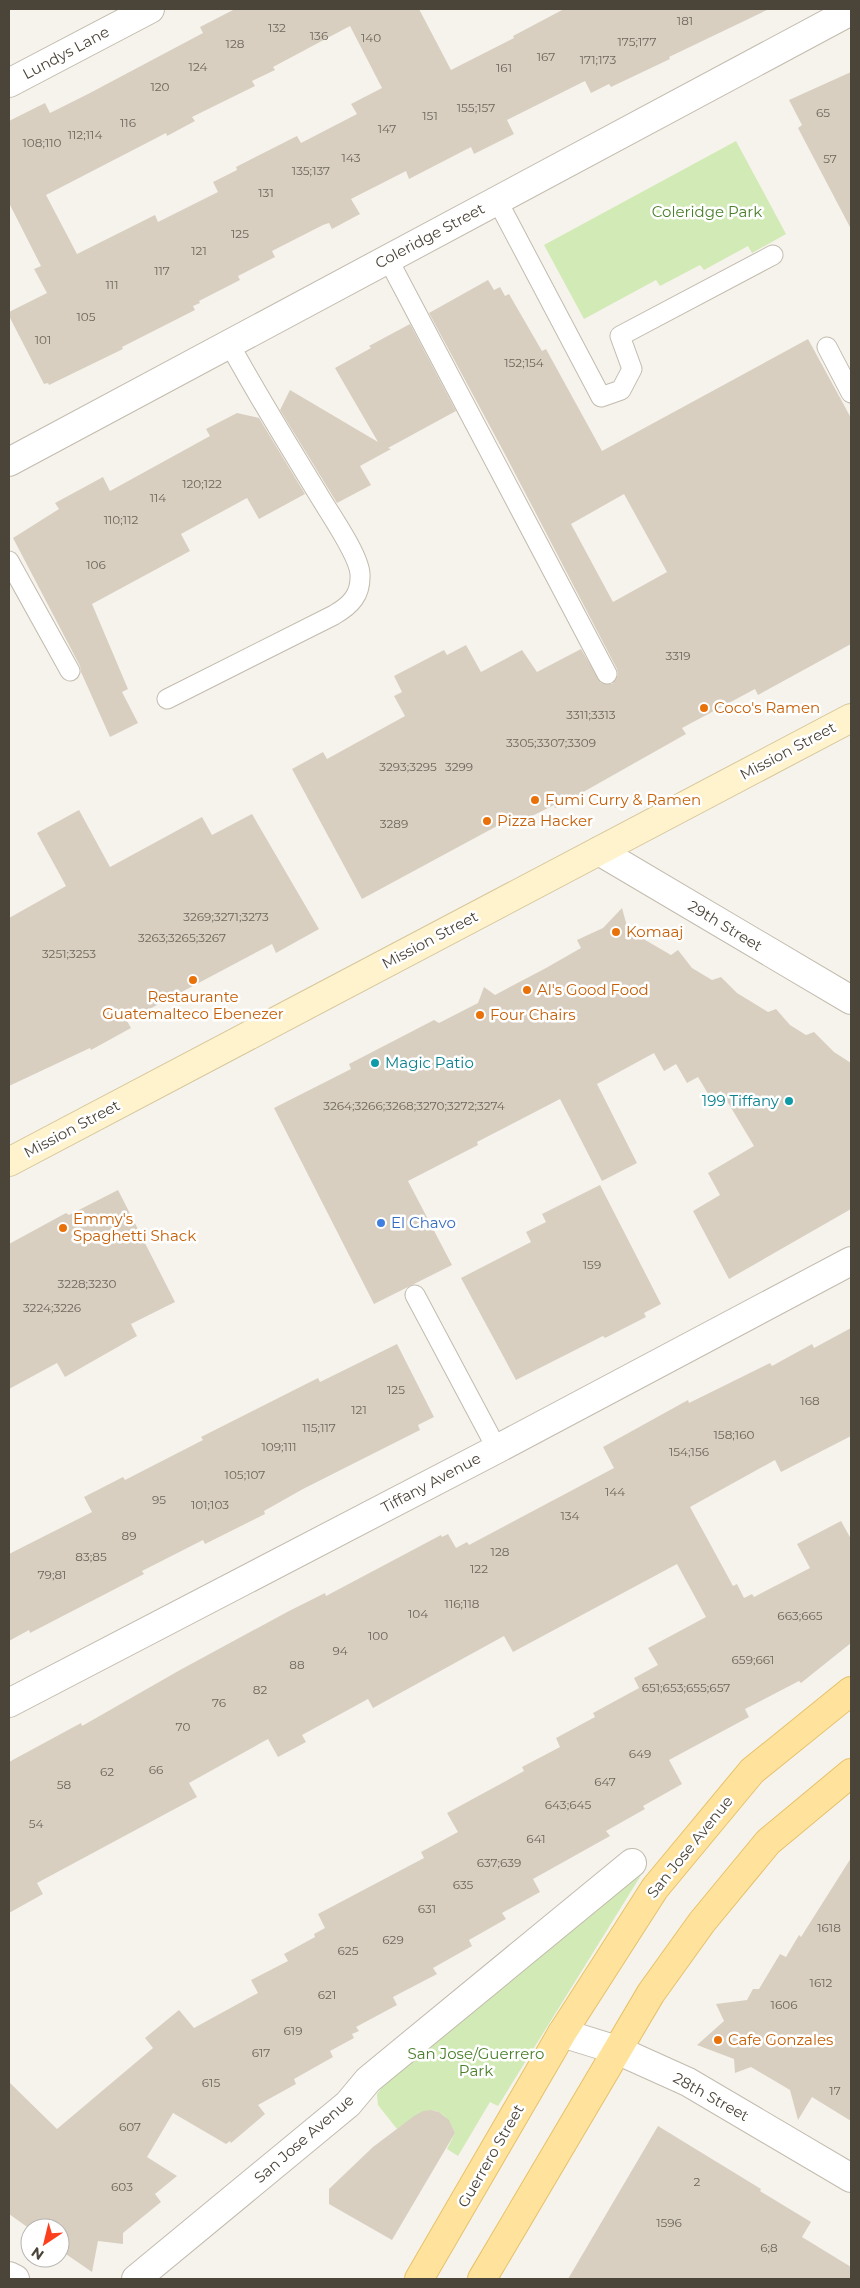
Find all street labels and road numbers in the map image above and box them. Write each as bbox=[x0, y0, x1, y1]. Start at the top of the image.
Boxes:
street label: Lundys Lane bbox=[19, 22, 112, 83]
street label: Coleridge Street bbox=[372, 199, 488, 272]
street label: Mission Street bbox=[737, 717, 839, 784]
street label: 29th Street bbox=[685, 896, 766, 955]
street label: Mission Street bbox=[379, 906, 481, 973]
street label: Mission Street bbox=[21, 1095, 123, 1162]
street label: Tiffany Avenue bbox=[378, 1448, 484, 1517]
street label: San Jose Avenue bbox=[643, 1792, 737, 1902]
street label: 28th Street bbox=[670, 2068, 752, 2125]
street label: San Jose Avenue bbox=[250, 2090, 357, 2187]
street label: Guerrero Street bbox=[453, 2101, 528, 2211]

